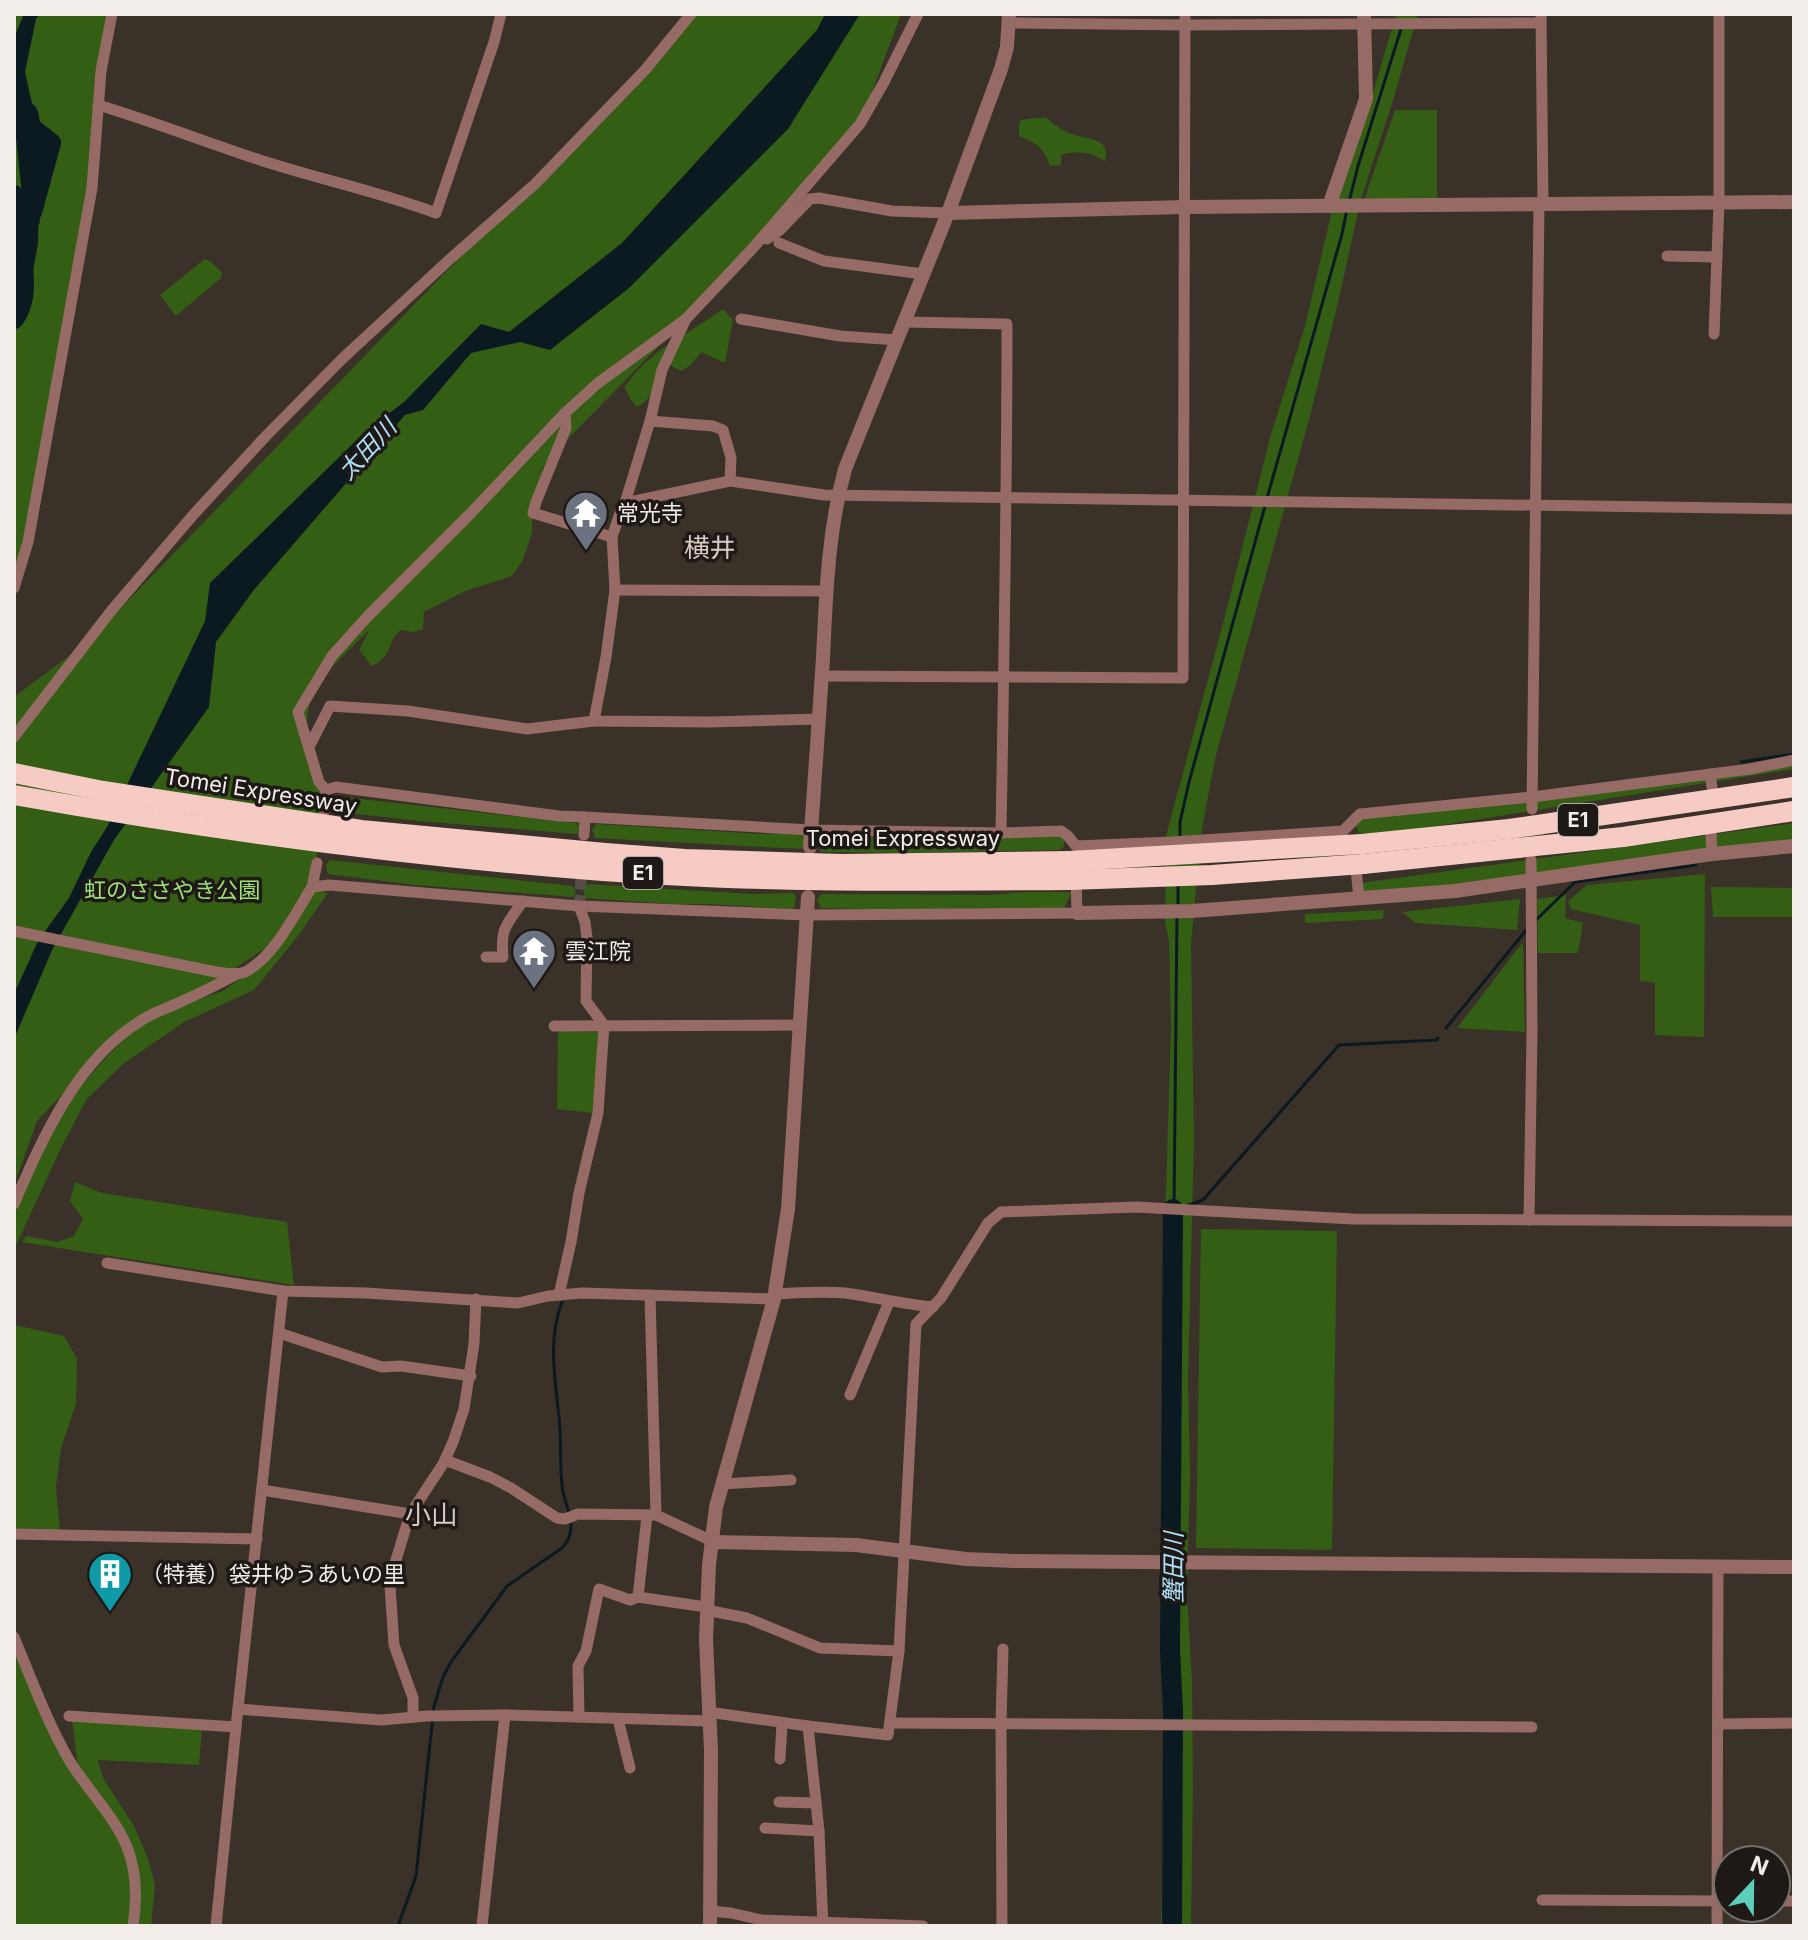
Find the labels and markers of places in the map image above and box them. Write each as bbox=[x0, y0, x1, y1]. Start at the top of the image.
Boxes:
temple icon: 常光寺 bbox=[562, 489, 610, 552]
place label: 常光寺 bbox=[617, 500, 683, 526]
temple icon: 雲江院 bbox=[510, 927, 558, 990]
place label: 雲江院 bbox=[565, 938, 631, 964]
building icon: （特養）袋井ゆうあいの里 bbox=[86, 1550, 134, 1613]
place label: （特養）袋井ゆうあいの里 bbox=[141, 1561, 405, 1587]

